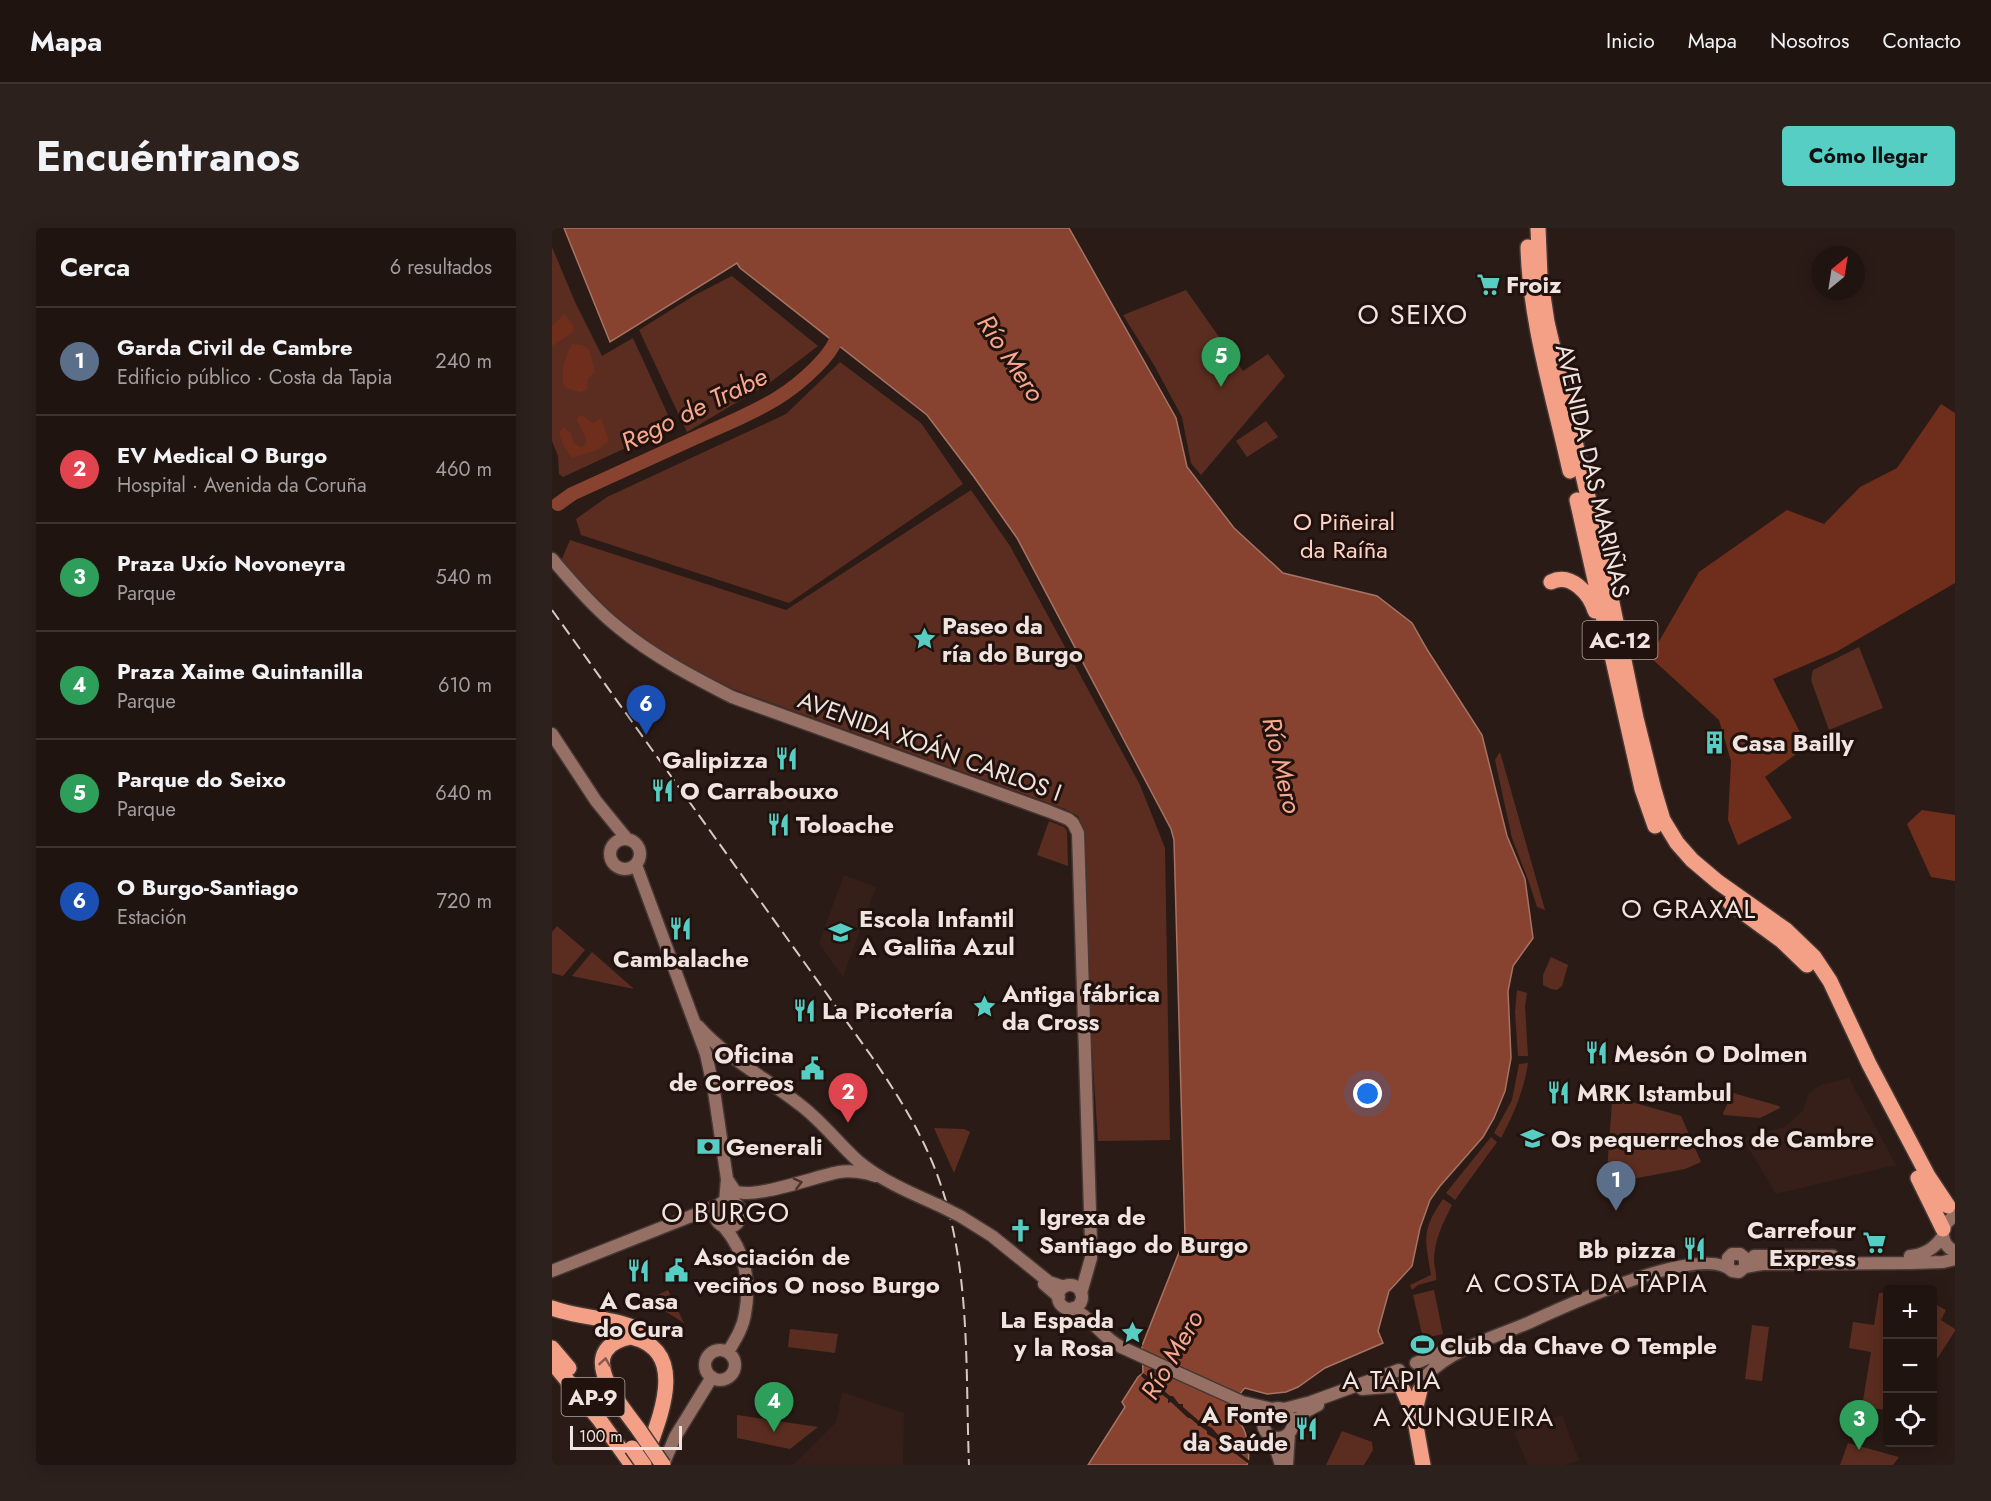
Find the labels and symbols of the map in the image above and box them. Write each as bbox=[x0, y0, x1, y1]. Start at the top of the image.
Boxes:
north arrow bbox=[1811, 246, 1865, 300]
place label: Froiz bbox=[1506, 267, 1562, 302]
supermarket icon: Froiz bbox=[1475, 271, 1501, 297]
district label: O SEIXO bbox=[1357, 295, 1469, 334]
water label: Río Mero bbox=[968, 307, 1054, 409]
pin: 5 bbox=[1202, 338, 1240, 387]
street label: AVENIDA DAS MARIÑAS bbox=[1547, 341, 1639, 601]
water label: Rego de Trabe bbox=[614, 357, 774, 461]
park label: O Piñeiral da Raíña bbox=[1293, 504, 1395, 567]
place label: Paseo da ría do Burgo bbox=[942, 608, 1083, 671]
road number: AC-12 bbox=[1582, 621, 1658, 659]
place icon: Paseo da ría do Burgo bbox=[911, 626, 937, 652]
street label: AVENIDA XOÁN CARLOS I bbox=[793, 682, 1067, 810]
pin: 6 bbox=[626, 686, 665, 735]
water label: Río Mero bbox=[1252, 713, 1312, 817]
place label: Casa Bailly bbox=[1732, 725, 1854, 760]
building icon: Casa Bailly bbox=[1701, 729, 1727, 755]
place label: Galipizza bbox=[662, 742, 768, 777]
restaurant icon: Galipizza bbox=[773, 746, 799, 772]
place label: O Carrabouxo bbox=[680, 773, 839, 808]
restaurant icon: O Carrabouxo bbox=[649, 777, 675, 803]
place label: Toloache bbox=[796, 807, 894, 842]
restaurant icon: Toloache bbox=[765, 811, 791, 837]
district label: O GRAXAL bbox=[1621, 890, 1757, 928]
place label: Escola Infantil A Galiña Azul bbox=[858, 901, 1015, 964]
restaurant icon: Cambalache bbox=[668, 915, 694, 941]
school or university icon: Escola Infantil A Galiña Azul bbox=[828, 919, 854, 945]
place label: Cambalache bbox=[613, 941, 749, 976]
place label: Antiga fábrica da Cross bbox=[1001, 976, 1160, 1039]
place label: La Picotería bbox=[822, 993, 953, 1028]
place icon: Antiga fábrica da Cross bbox=[971, 994, 997, 1020]
restaurant icon: La Picotería bbox=[791, 997, 817, 1023]
place label: Mesón O Dolmen bbox=[1614, 1036, 1808, 1071]
place label: Oficina de Correos bbox=[669, 1037, 794, 1100]
restaurant icon: Mesón O Dolmen bbox=[1583, 1040, 1609, 1066]
public building icon: Oficina de Correos bbox=[799, 1055, 825, 1081]
pin: 2 bbox=[828, 1074, 868, 1123]
place label: MRK Istambul bbox=[1577, 1075, 1732, 1110]
your location bbox=[1353, 1079, 1382, 1108]
restaurant icon: MRK Istambul bbox=[1546, 1079, 1572, 1105]
place label: Os pequerrechos de Cambre bbox=[1551, 1121, 1874, 1156]
school or university icon: Os pequerrechos de Cambre bbox=[1520, 1125, 1546, 1151]
place label: Generali bbox=[726, 1129, 823, 1164]
bank icon: Generali bbox=[695, 1133, 721, 1159]
pin: 1 bbox=[1596, 1162, 1636, 1211]
one-way arrow bbox=[793, 1178, 803, 1191]
district label: O BURGO bbox=[661, 1193, 791, 1232]
place label: Igrexa de Santiago do Burgo bbox=[1039, 1199, 1248, 1262]
place label: Carrefour Express bbox=[1747, 1212, 1856, 1275]
church icon: Igrexa de Santiago do Burgo bbox=[1008, 1217, 1034, 1243]
supermarket icon: Carrefour Express bbox=[1861, 1230, 1887, 1256]
place label: Bb pizza bbox=[1578, 1232, 1676, 1267]
restaurant icon: Bb pizza bbox=[1681, 1236, 1707, 1262]
place label: Asociación de veciños O noso Burgo bbox=[693, 1239, 940, 1302]
restaurant icon: A Casa do Cura bbox=[626, 1257, 652, 1283]
public building icon: Asociación de veciños O noso Burgo bbox=[663, 1257, 689, 1283]
district label: A COSTA DA TAPIA bbox=[1466, 1264, 1708, 1302]
place label: A Casa do Cura bbox=[594, 1283, 684, 1346]
place label: La Espada y la Rosa bbox=[1000, 1302, 1114, 1365]
water label: Río Mero bbox=[1131, 1303, 1213, 1407]
place icon: La Espada y la Rosa bbox=[1119, 1320, 1145, 1346]
place label: Club da Chave O Temple bbox=[1440, 1328, 1717, 1363]
sports icon: Club da Chave O Temple bbox=[1409, 1332, 1435, 1358]
one-way arrow bbox=[598, 1357, 610, 1367]
district label: A TAPIA bbox=[1342, 1361, 1442, 1399]
road number: AP-9 bbox=[561, 1378, 624, 1416]
pin: 4 bbox=[754, 1382, 794, 1432]
place label: A Fonte da Saúde bbox=[1183, 1397, 1288, 1460]
district label: A XUNQUEIRA bbox=[1373, 1398, 1555, 1436]
pin: 3 bbox=[1840, 1400, 1878, 1450]
restaurant icon: A Fonte da Saúde bbox=[1293, 1415, 1319, 1441]
scale bar bbox=[570, 1423, 682, 1450]

